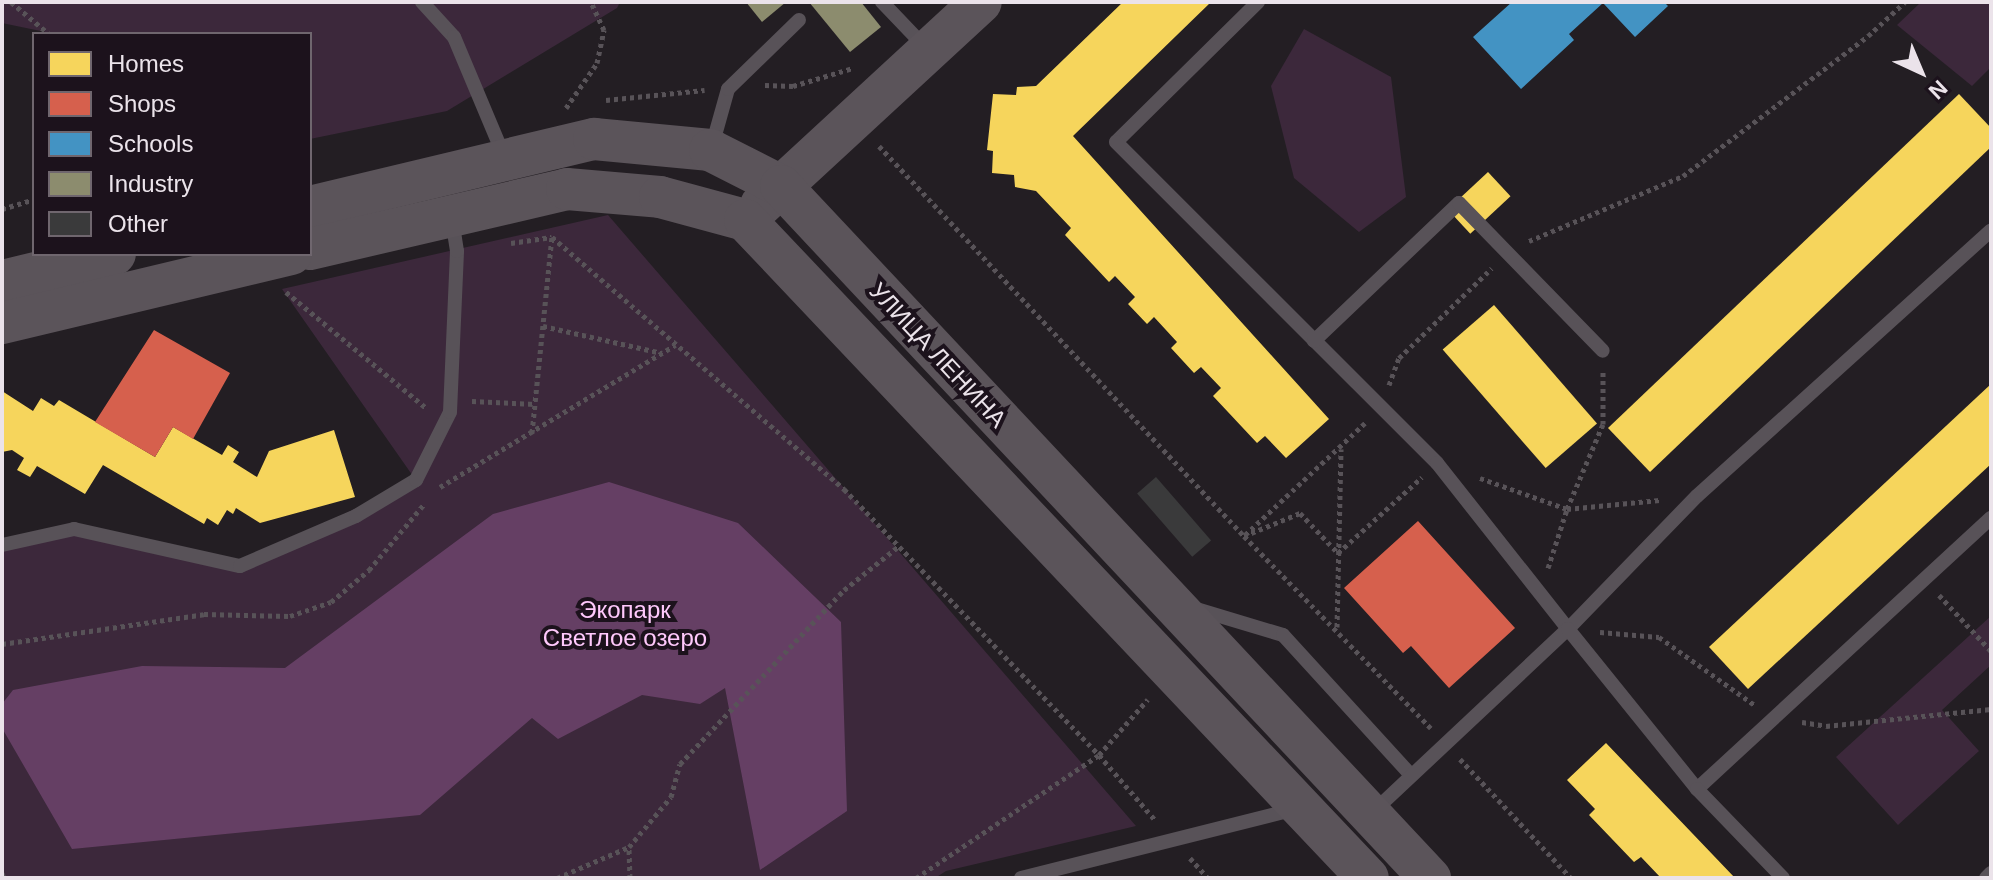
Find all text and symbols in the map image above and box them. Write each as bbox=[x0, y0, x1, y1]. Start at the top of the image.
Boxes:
legend bbox=[32, 32, 312, 256]
north arrow bbox=[1881, 32, 1961, 112]
text: Homes bbox=[108, 50, 184, 77]
text: N bbox=[1924, 75, 1952, 104]
text: Shops bbox=[108, 90, 176, 117]
text: Schools bbox=[108, 130, 193, 157]
text: Industry bbox=[108, 170, 193, 197]
text: Other bbox=[108, 210, 168, 237]
street label: УЛИЦА ЛЕНИНА bbox=[864, 277, 1012, 433]
park label: Экопарк Светлое озеро bbox=[543, 596, 707, 652]

